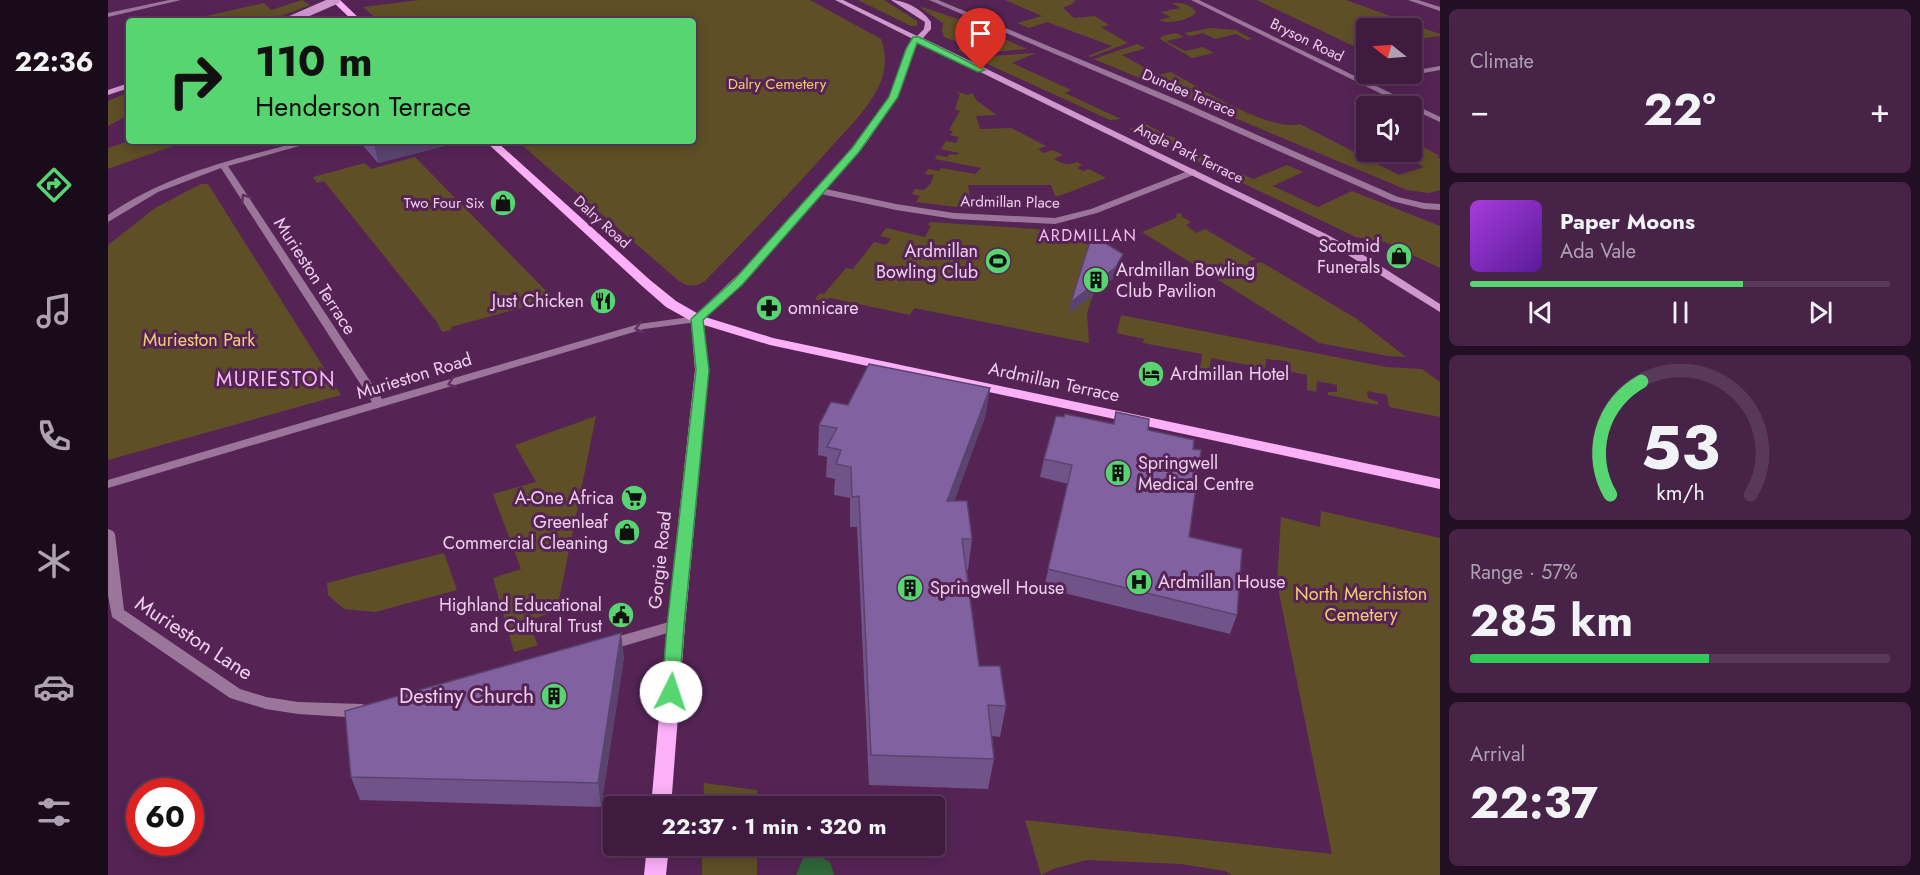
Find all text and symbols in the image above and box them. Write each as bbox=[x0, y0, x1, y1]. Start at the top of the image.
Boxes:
pin bbox=[955, 8, 1006, 70]
street label: Bryson Road bbox=[1266, 13, 1348, 67]
icon: arrive bbox=[964, 17, 997, 50]
north arrow bbox=[1356, 18, 1422, 84]
map controls bbox=[1356, 18, 1422, 162]
text: 110 m bbox=[255, 31, 373, 92]
text: 22:36 bbox=[15, 42, 93, 81]
icon: right bbox=[156, 42, 234, 120]
text: Climate bbox=[1470, 47, 1534, 76]
street label: Dundee Terrace bbox=[1139, 63, 1240, 123]
park label: Dalry Cemetery bbox=[728, 73, 827, 95]
text: 22° bbox=[1643, 77, 1716, 142]
text: Henderson Terrace bbox=[255, 87, 471, 126]
text: − bbox=[1470, 87, 1489, 134]
text: + bbox=[1870, 87, 1890, 134]
button: sound bbox=[1356, 96, 1422, 162]
street label: Angle Park Terrace bbox=[1131, 117, 1247, 189]
icon: directions bbox=[33, 164, 75, 206]
shop icon: Two Four Six bbox=[488, 188, 518, 218]
street label: Dalry Road bbox=[569, 190, 635, 254]
street label: Ardmillan Place bbox=[960, 190, 1060, 214]
place label: Two Four Six bbox=[404, 192, 485, 214]
one-way arrow bbox=[240, 194, 252, 204]
text: Paper Moons bbox=[1560, 205, 1695, 237]
street label: Murieston Terrace bbox=[267, 212, 363, 340]
district label: ARDMILLAN bbox=[1039, 224, 1137, 247]
place label: Scotmid Funerals bbox=[1317, 233, 1380, 280]
text: Ada Vale bbox=[1560, 237, 1636, 266]
place label: Ardmillan Bowling Club bbox=[876, 238, 978, 285]
shop icon: Scotmid Funerals bbox=[1384, 241, 1414, 271]
sports icon: Ardmillan Bowling Club bbox=[983, 246, 1013, 276]
place label: Ardmillan Bowling Club Pavilion bbox=[1116, 257, 1255, 304]
building icon: Ardmillan Bowling Club Pavilion bbox=[1081, 265, 1111, 295]
restaurant icon: Just Chicken bbox=[588, 286, 618, 316]
place label: Just Chicken bbox=[490, 288, 584, 314]
icon: music bbox=[33, 290, 75, 332]
pharmacy icon: omnicare bbox=[754, 293, 784, 323]
place label: omnicare bbox=[788, 295, 858, 321]
icon: previous bbox=[1524, 296, 1557, 329]
icon: pause bbox=[1664, 296, 1697, 329]
icon: next bbox=[1804, 296, 1837, 329]
one-way arrow bbox=[635, 320, 645, 333]
park label: Murieston Park bbox=[143, 327, 255, 353]
street label: Murieston Road bbox=[353, 346, 475, 406]
street label: Ardmillan Terrace bbox=[986, 355, 1122, 409]
hotel icon: Ardmillan Hotel bbox=[1136, 359, 1166, 389]
place label: Ardmillan Hotel bbox=[1170, 361, 1289, 387]
district label: MURIESTON bbox=[216, 365, 336, 394]
one-way arrow bbox=[447, 376, 458, 388]
text: 53 bbox=[1640, 402, 1719, 492]
icon: phone bbox=[33, 415, 75, 457]
place label: Springwell Medical Centre bbox=[1138, 450, 1254, 497]
building icon: Springwell Medical Centre bbox=[1103, 458, 1133, 488]
text: km/h bbox=[1656, 477, 1704, 508]
supermarket icon: A-One Africa bbox=[619, 483, 649, 513]
place label: A-One Africa bbox=[515, 485, 614, 511]
place label: Greenleaf Commercial Cleaning bbox=[443, 509, 609, 556]
street label: Gorgie Road bbox=[642, 510, 678, 610]
shop icon: Greenleaf Commercial Cleaning bbox=[612, 517, 642, 547]
icon: climate bbox=[33, 540, 75, 582]
text: Range · 57% bbox=[1470, 558, 1578, 587]
hospital icon: Ardmillan House bbox=[1124, 567, 1154, 597]
place label: Ardmillan House bbox=[1158, 569, 1286, 595]
building icon: Springwell House bbox=[895, 573, 925, 603]
place label: Springwell House bbox=[930, 575, 1064, 601]
park label: North Merchiston Cemetery bbox=[1295, 581, 1427, 628]
text: 285 km bbox=[1470, 588, 1633, 653]
street label: Murieston Lane bbox=[129, 589, 259, 687]
place label: Highland Educational and Cultural Trust bbox=[439, 592, 603, 639]
public building icon: Highland Educational and Cultural Trust bbox=[606, 600, 636, 630]
position arrow bbox=[639, 660, 703, 724]
icon: car bbox=[33, 666, 75, 708]
place label: Destiny Church bbox=[399, 681, 534, 711]
building icon: Destiny Church bbox=[539, 681, 569, 711]
text: Arrival bbox=[1470, 740, 1525, 769]
text: 22:37 bbox=[1470, 770, 1598, 835]
speed limit sign: 60 bbox=[126, 778, 204, 856]
icon: filters bbox=[33, 791, 75, 833]
text: 22:37 · 1 min · 320 m bbox=[662, 810, 886, 842]

